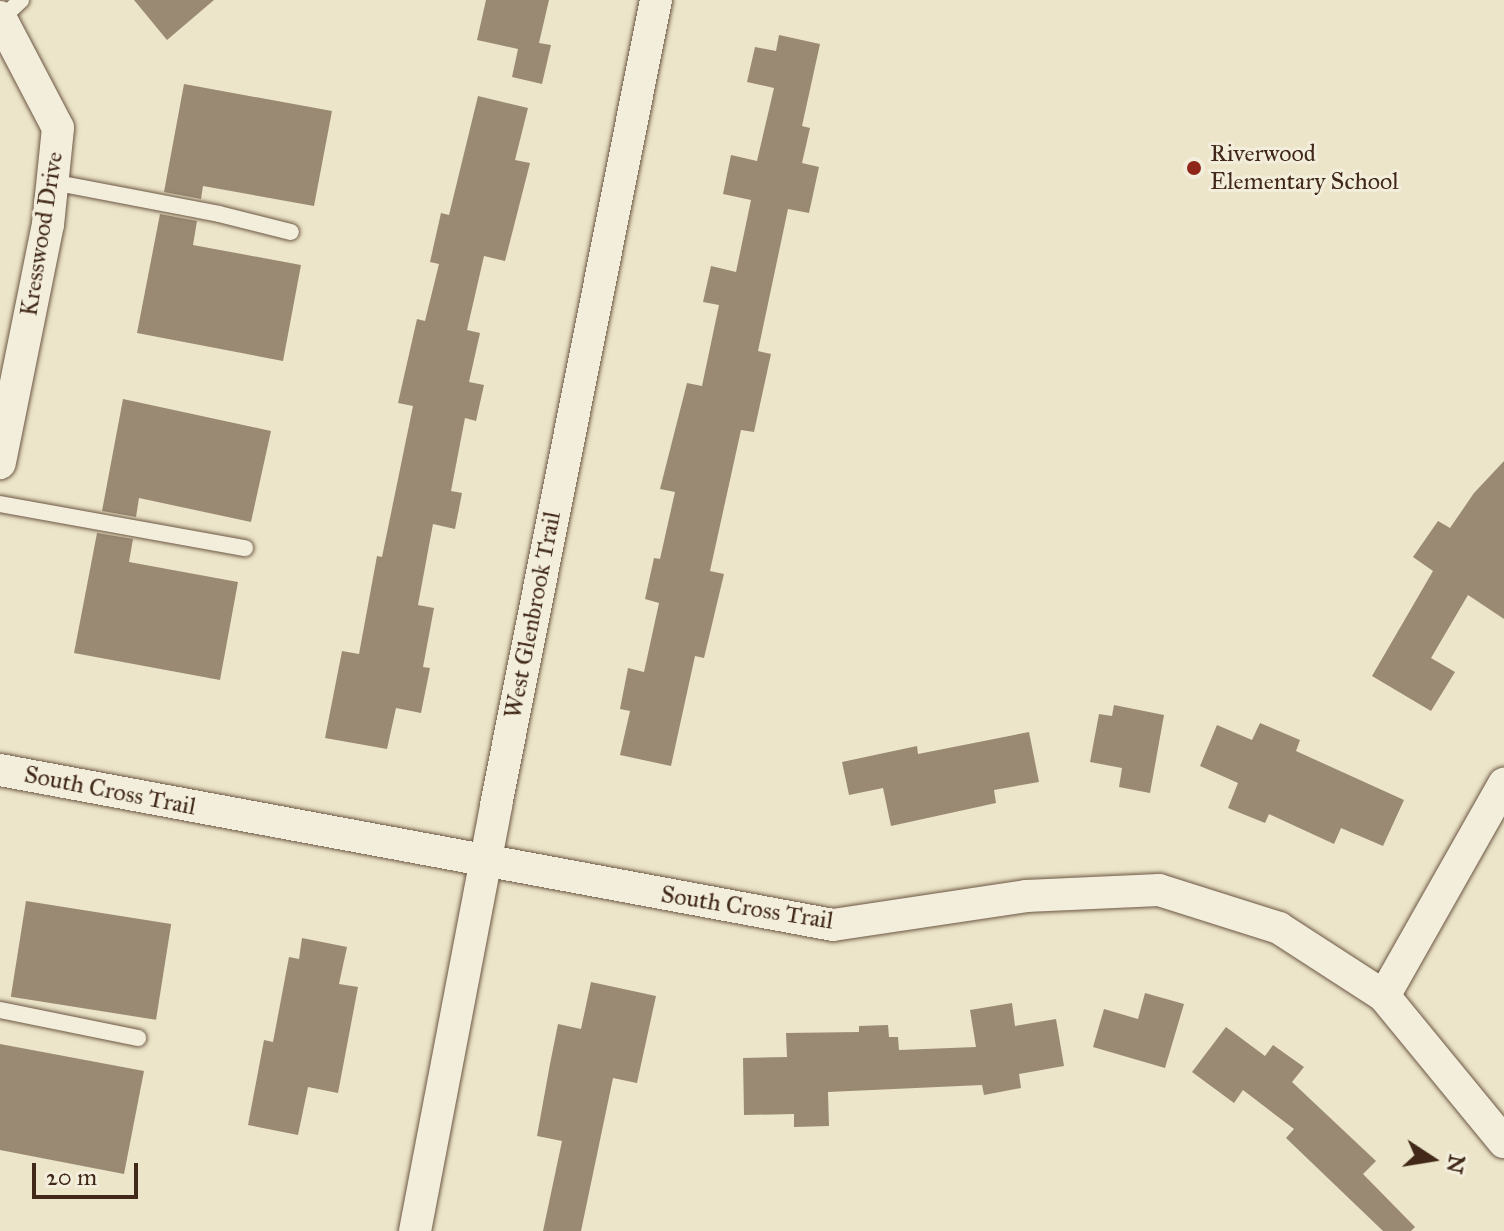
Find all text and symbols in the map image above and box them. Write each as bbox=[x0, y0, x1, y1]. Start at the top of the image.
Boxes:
place label: Riverwood Elementary School bbox=[1210, 140, 1399, 196]
street label: Kresswood Drive bbox=[15, 150, 69, 318]
marker: Riverwood Elementary School bbox=[1185, 159, 1203, 177]
street label: West Glenbrook Trail bbox=[499, 509, 567, 721]
street label: South Cross Trail bbox=[22, 760, 198, 822]
street label: South Cross Trail bbox=[659, 880, 835, 936]
north arrow bbox=[1392, 1119, 1472, 1199]
scale bar bbox=[36, 1147, 142, 1197]
text: N bbox=[1441, 1152, 1471, 1176]
text: 20 m bbox=[46, 1162, 97, 1192]

